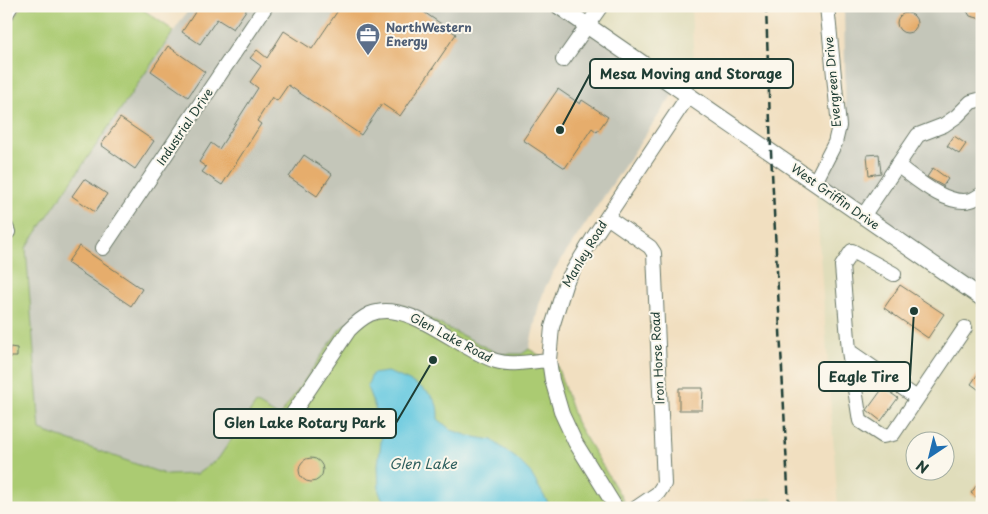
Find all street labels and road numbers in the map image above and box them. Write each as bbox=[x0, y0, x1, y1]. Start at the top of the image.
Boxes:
street label: Evergreen Drive bbox=[819, 36, 845, 128]
street label: Industrial Drive bbox=[152, 84, 217, 169]
street label: West Griffin Drive bbox=[788, 159, 883, 233]
street label: Manley Road bbox=[557, 217, 611, 290]
street label: Glen Lake Road bbox=[407, 308, 496, 366]
street label: Iron Horse Road bbox=[646, 311, 668, 405]

